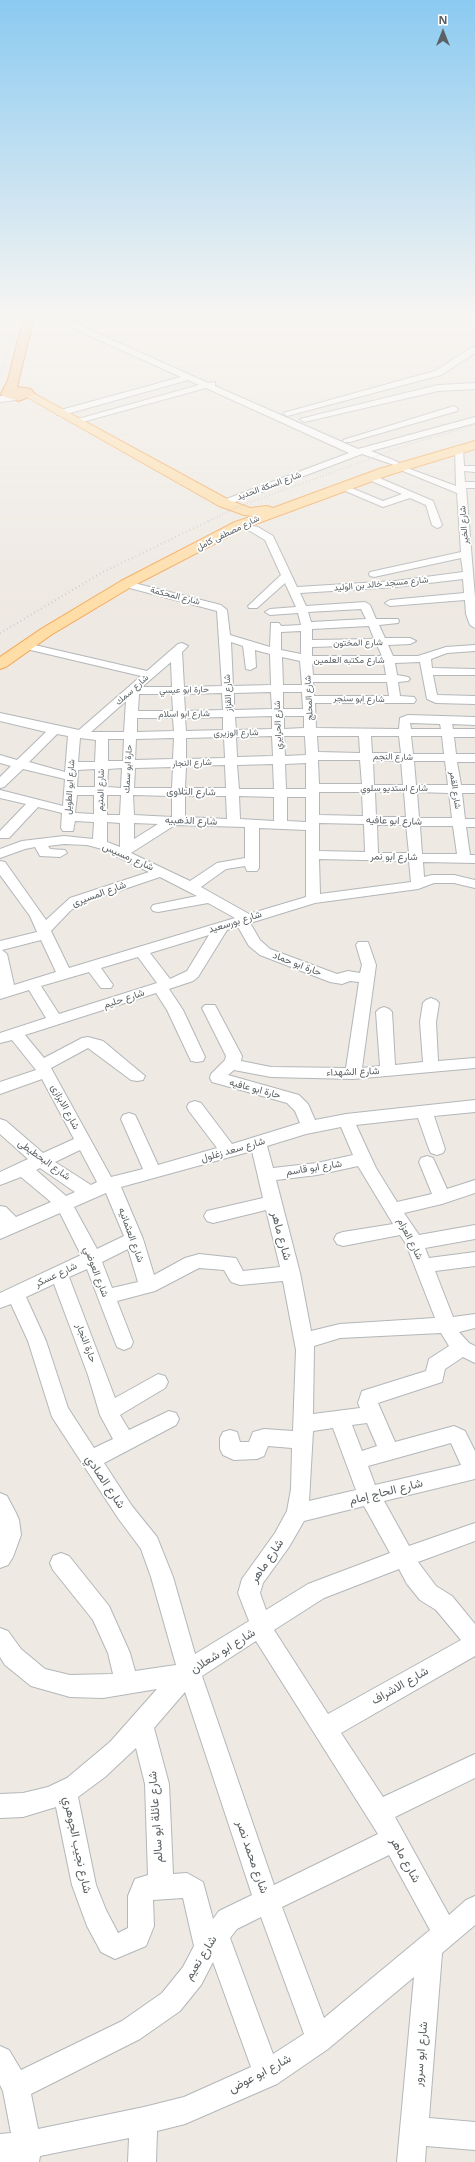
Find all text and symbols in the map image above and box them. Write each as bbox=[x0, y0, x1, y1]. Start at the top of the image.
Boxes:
north arrow bbox=[423, 12, 463, 52]
text: N bbox=[439, 12, 447, 27]
street label: شارع السكة الحديد bbox=[235, 469, 303, 503]
street label: شارع الخير bbox=[457, 506, 471, 544]
street label: شارع مصطفى كامل bbox=[195, 513, 261, 553]
street label: شارع مسجد خالد بن الوليد bbox=[333, 574, 429, 594]
street label: شارع المحكمة bbox=[149, 585, 201, 607]
street label: شارع المختون bbox=[333, 637, 383, 649]
street label: شارع مكتبه العلمين bbox=[313, 655, 385, 665]
street label: شارع سمك bbox=[113, 672, 151, 708]
street label: شارع القزاز bbox=[222, 674, 234, 712]
street label: شارع المحلج bbox=[302, 675, 316, 721]
street label: حارة ابو عيسي bbox=[159, 684, 209, 696]
street label: شارع ابو سنجر bbox=[333, 693, 385, 705]
street label: شارع الحرايري bbox=[272, 700, 284, 750]
street label: شارع ابو اسلام bbox=[158, 708, 210, 720]
street label: شارع الوزيرى bbox=[213, 727, 259, 739]
street label: حارة ابو سمك bbox=[121, 744, 135, 794]
street label: شارع النجم bbox=[373, 751, 413, 763]
street label: شارع النجار bbox=[172, 757, 212, 769]
street label: شارع ابو الطويل bbox=[63, 759, 77, 815]
street label: شارع المتيم bbox=[95, 769, 107, 811]
street label: شارع القمر bbox=[447, 770, 463, 810]
street label: شارع استديو سلوي bbox=[360, 783, 428, 793]
street label: شارع التلاوى bbox=[166, 786, 216, 798]
street label: شارع الذهبيه bbox=[165, 814, 217, 828]
street label: شارع ابو عافيه bbox=[366, 814, 422, 828]
street label: شارع رمسيس bbox=[100, 840, 156, 874]
street label: شارع ابو نمر bbox=[370, 851, 418, 863]
street label: شارع المسيرى bbox=[70, 879, 128, 909]
street label: شارع بورسعيد bbox=[207, 908, 263, 936]
street label: حارة ابو حماد bbox=[271, 949, 323, 979]
street label: شارع حليم bbox=[102, 987, 146, 1011]
street label: شارع الشهداء bbox=[326, 1065, 380, 1079]
street label: حارة ابو عافيه bbox=[228, 1076, 282, 1102]
street label: شارع الابزازى bbox=[48, 1082, 82, 1132]
street label: شارع سعد زغلول bbox=[200, 1135, 266, 1165]
street label: شارع البحطيطى bbox=[15, 1137, 73, 1183]
street label: شارع ابو قاسم bbox=[285, 1158, 343, 1178]
street label: شارع العثمانيه bbox=[116, 1206, 146, 1264]
street label: شارع ماهر bbox=[268, 1210, 294, 1262]
street label: شارع العزام bbox=[394, 1216, 426, 1262]
street label: شارع العوضي bbox=[81, 1245, 111, 1299]
street label: شارع عسكر bbox=[33, 1260, 79, 1290]
street label: حارة النجار bbox=[73, 1322, 99, 1364]
street label: شارع الصادي bbox=[82, 1453, 128, 1511]
street label: شارع الحاج إمام bbox=[348, 1476, 424, 1508]
street label: شارع ماهر bbox=[247, 1536, 287, 1586]
street label: شارع ابو شعلان bbox=[188, 1625, 258, 1677]
street label: شارع الاشراف bbox=[369, 1664, 431, 1708]
street label: شارع عائلة ابو سالم bbox=[146, 1771, 166, 1863]
street label: شارع نجيب الجوهري bbox=[60, 1795, 94, 1895]
street label: شارع محمد نصر bbox=[233, 1818, 271, 1896]
street label: شارع ماهر bbox=[387, 1835, 423, 1885]
street label: شارع نعيم bbox=[182, 1933, 220, 1983]
street label: شارع ابو سرور bbox=[411, 2021, 431, 2087]
street label: شارع ابو عوض bbox=[226, 2052, 294, 2096]

